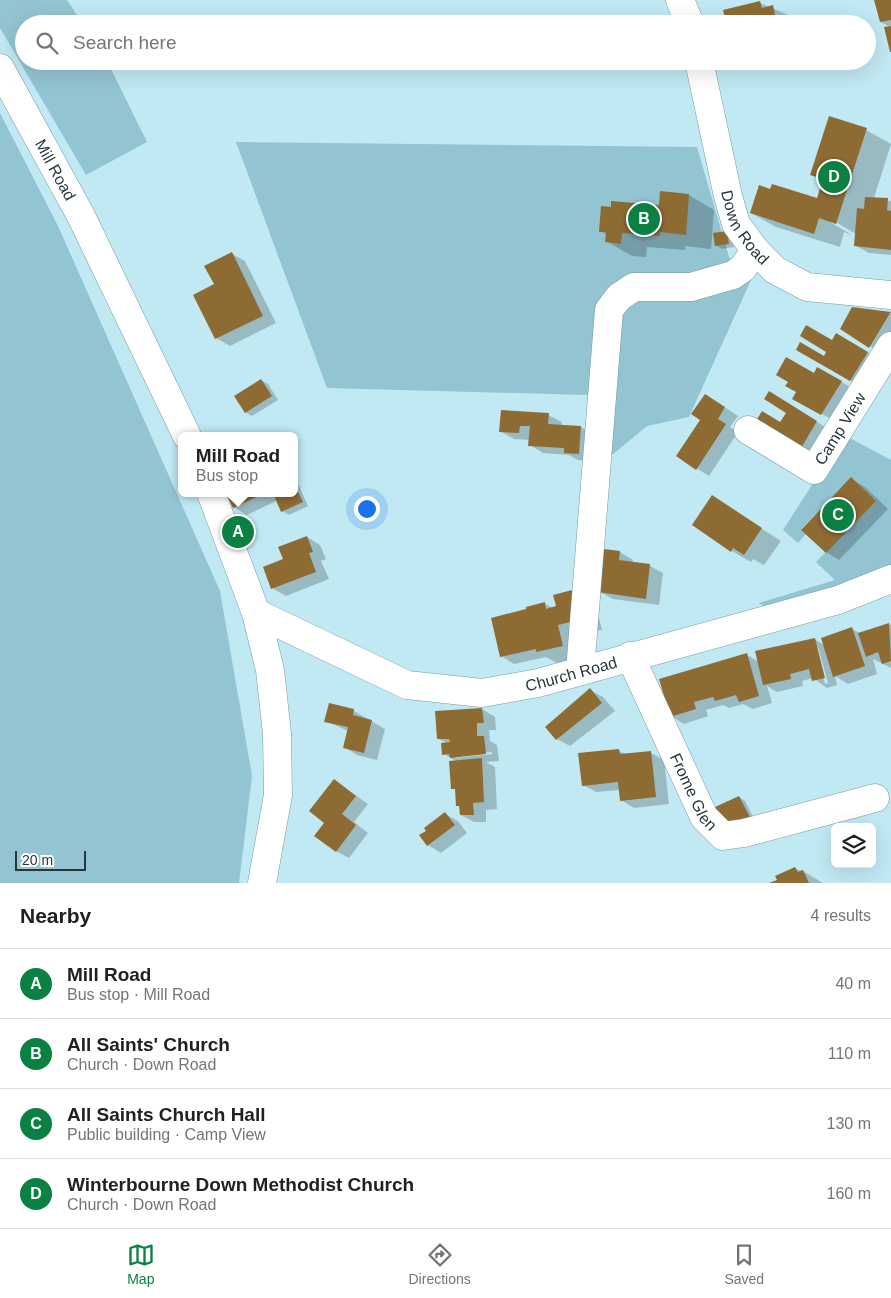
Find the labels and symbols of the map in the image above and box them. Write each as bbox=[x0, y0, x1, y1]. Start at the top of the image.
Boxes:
street label: Mill Road bbox=[32, 137, 79, 203]
pin: D bbox=[818, 158, 850, 196]
street label: Down Road bbox=[718, 189, 772, 268]
pin: B bbox=[628, 200, 660, 238]
street label: Camp View bbox=[811, 389, 869, 468]
your location bbox=[354, 496, 380, 522]
pin: C bbox=[822, 496, 854, 534]
pin: A bbox=[222, 513, 254, 551]
street label: Church Road bbox=[524, 654, 619, 694]
street label: Frome Glen bbox=[667, 751, 720, 834]
scale bar bbox=[15, 848, 86, 871]

